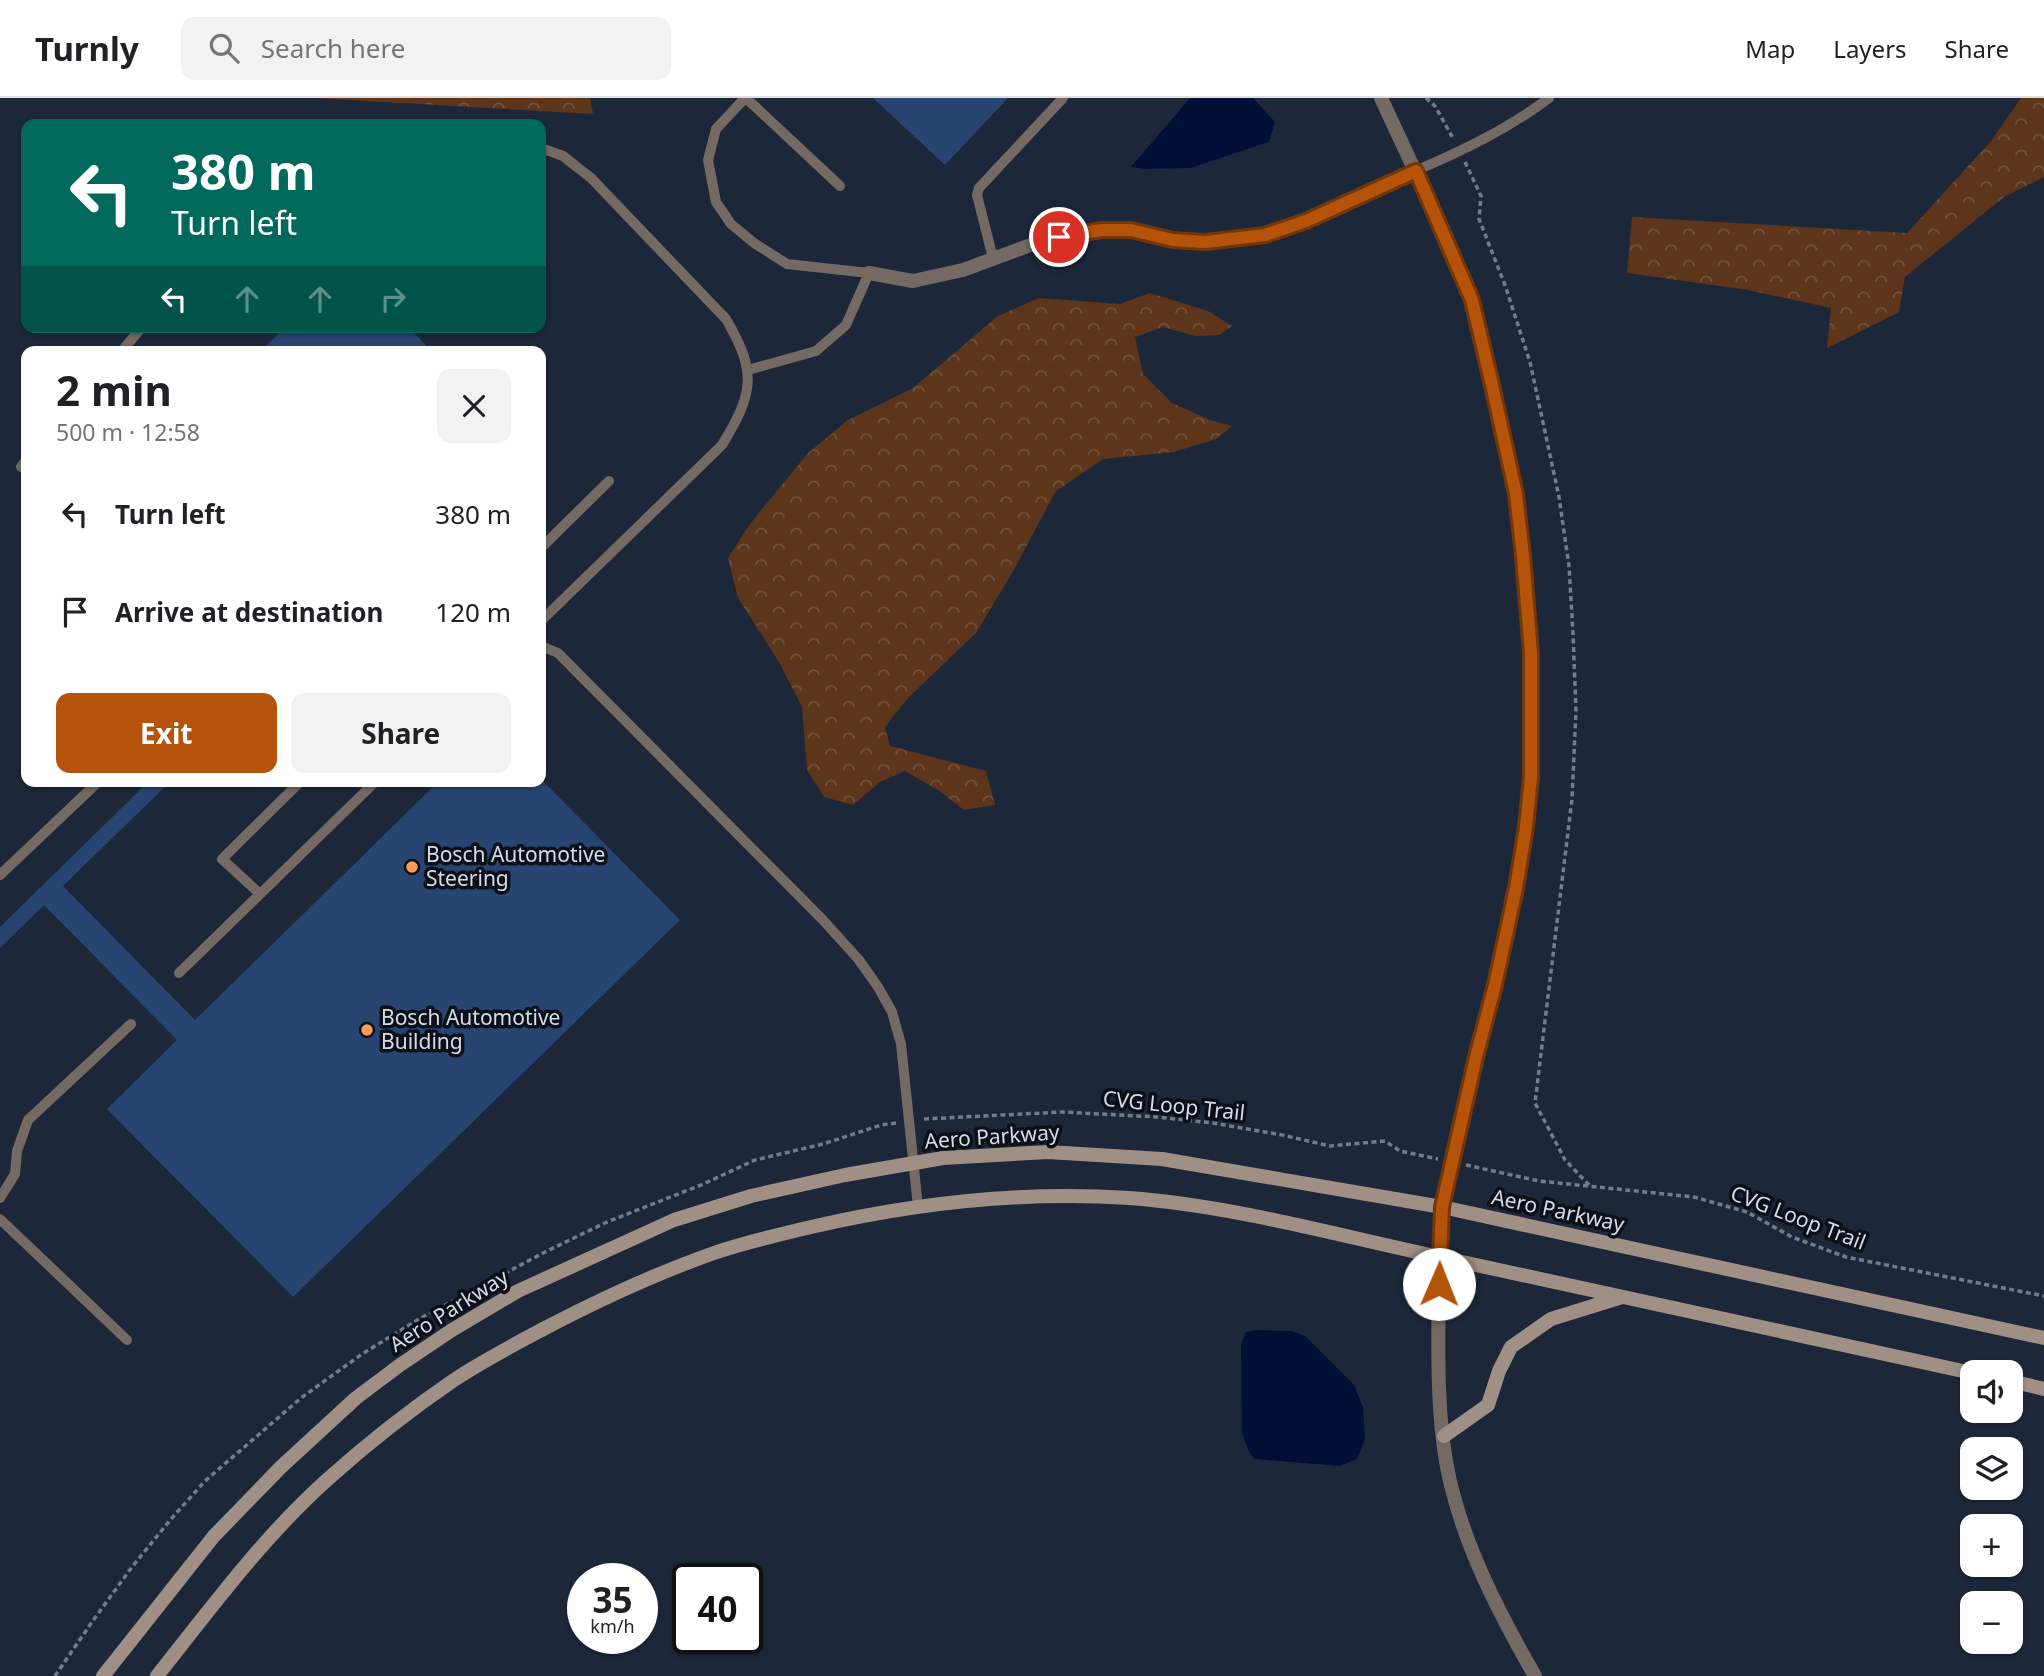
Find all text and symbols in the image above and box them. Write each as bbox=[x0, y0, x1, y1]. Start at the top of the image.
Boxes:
search box bbox=[181, 17, 671, 80]
text: Turnly bbox=[35, 26, 139, 71]
icon: search bbox=[205, 29, 243, 67]
text: Search here bbox=[261, 30, 405, 66]
text: Map bbox=[1745, 32, 1795, 65]
text: Layers bbox=[1833, 32, 1907, 65]
text: Share bbox=[1945, 32, 2009, 65]
text: 380 m bbox=[171, 138, 316, 204]
icon: left bbox=[56, 147, 147, 238]
text: Turn left bbox=[171, 201, 297, 244]
pin bbox=[1029, 207, 1089, 267]
icon: arrive bbox=[1040, 218, 1078, 256]
icon: left bbox=[155, 280, 193, 318]
icon: ahead bbox=[228, 280, 266, 318]
icon: ahead bbox=[301, 280, 339, 318]
icon: right bbox=[374, 280, 412, 318]
text: 2 min bbox=[56, 361, 172, 418]
button: close bbox=[437, 369, 511, 443]
text: 500 m · 12:58 bbox=[56, 416, 200, 448]
icon: left bbox=[56, 495, 94, 533]
text: Turn left bbox=[115, 496, 226, 532]
text: 380 m bbox=[435, 496, 511, 532]
icon: arrive bbox=[56, 593, 94, 631]
text: Arrive at destination bbox=[115, 594, 384, 630]
text: 120 m bbox=[435, 594, 511, 630]
button: Exit bbox=[56, 693, 277, 773]
button: Share bbox=[291, 693, 511, 773]
place label: Bosch Automotive Steering bbox=[426, 840, 605, 892]
marker: Bosch Automotive Steering bbox=[404, 859, 420, 875]
place label: Bosch Automotive Building bbox=[381, 1003, 560, 1055]
marker: Bosch Automotive Building bbox=[359, 1022, 375, 1038]
street label: CVG Loop Trail bbox=[1102, 1084, 1247, 1126]
street label: Aero Parkway bbox=[924, 1117, 1061, 1155]
street label: CVG Loop Trail bbox=[1727, 1178, 1870, 1256]
street label: Aero Parkway bbox=[1489, 1182, 1627, 1238]
position arrow bbox=[1402, 1247, 1476, 1321]
street label: Aero Parkway bbox=[384, 1262, 513, 1358]
map controls bbox=[1960, 1360, 2023, 1654]
button: sound bbox=[1960, 1360, 2023, 1423]
button: layers bbox=[1960, 1437, 2023, 1500]
button: + bbox=[1960, 1514, 2023, 1577]
speed limit sign: 40 bbox=[672, 1563, 763, 1654]
text: 35 bbox=[592, 1576, 633, 1623]
button: − bbox=[1960, 1591, 2023, 1654]
text: km/h bbox=[590, 1614, 635, 1638]

